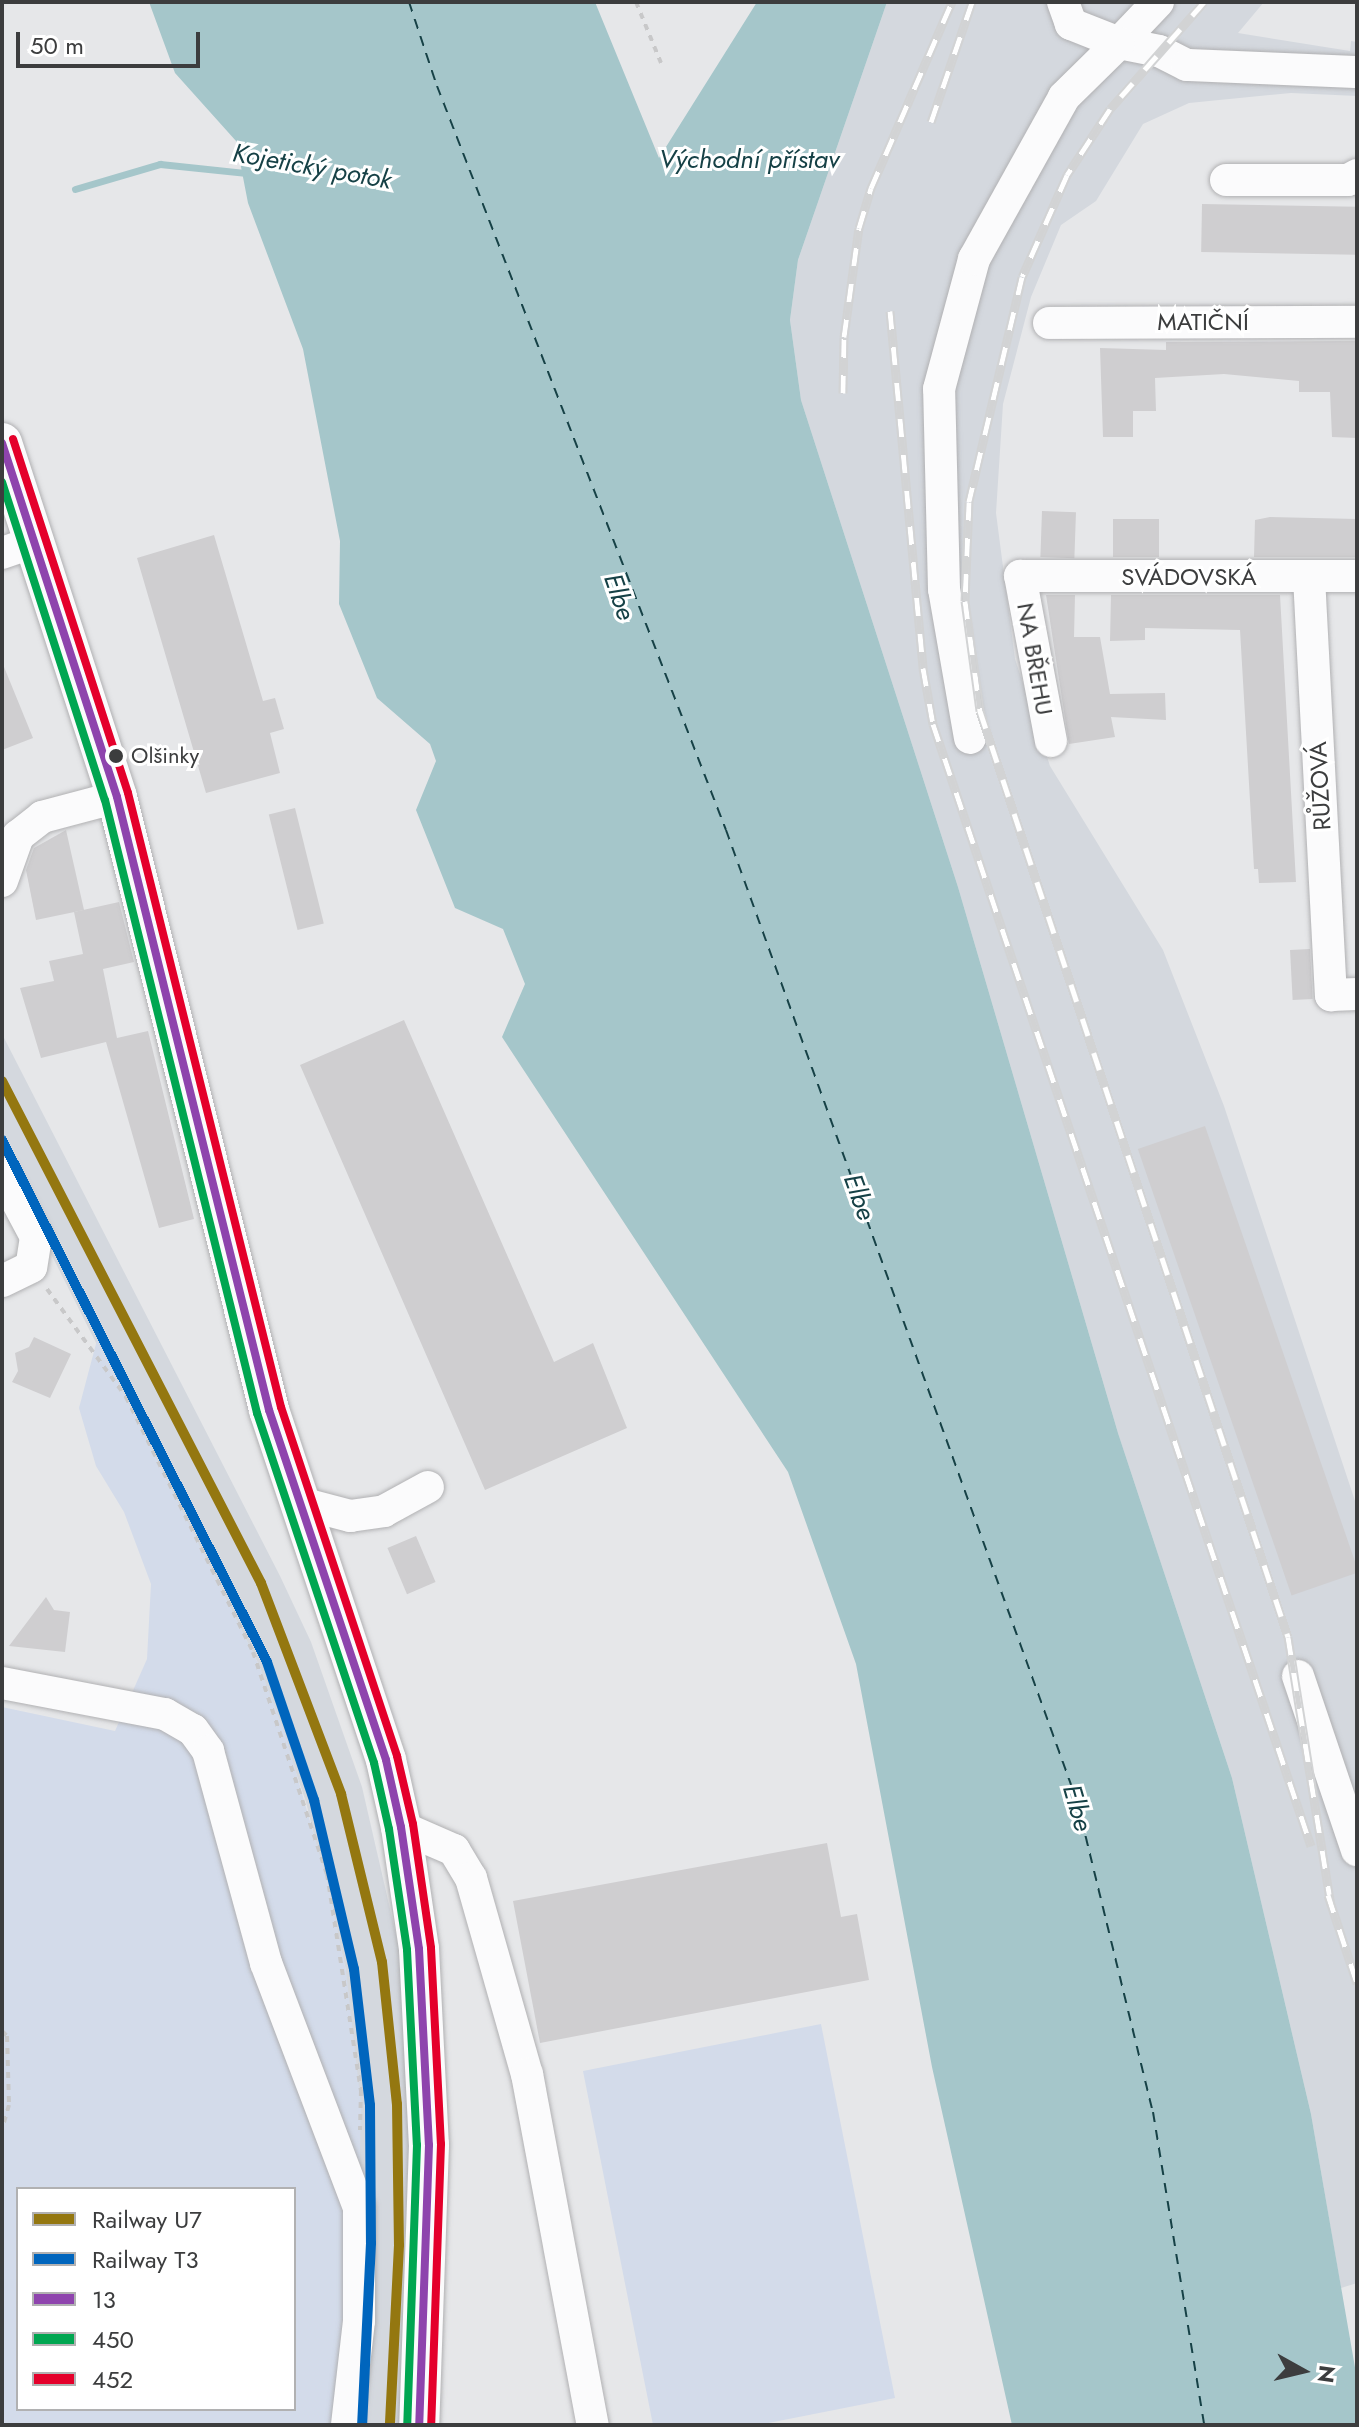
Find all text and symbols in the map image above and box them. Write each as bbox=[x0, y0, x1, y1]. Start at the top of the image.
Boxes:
scale bar bbox=[20, 16, 204, 66]
text: 50 m bbox=[30, 28, 84, 63]
water label: Kojetický potok bbox=[230, 138, 394, 196]
water label: Východní přístav bbox=[659, 144, 839, 176]
street label: MATIČNÍ bbox=[1157, 308, 1249, 336]
street label: SVÁDOVSKÁ bbox=[1121, 563, 1257, 591]
water label: Elbe bbox=[597, 570, 641, 624]
street label: NA BŘEHU bbox=[1011, 600, 1059, 718]
street label: RŮŽOVÁ bbox=[1303, 741, 1337, 831]
place label: Olšinky bbox=[131, 743, 199, 769]
marker: Olšinky bbox=[108, 748, 124, 764]
water label: Elbe bbox=[836, 1170, 882, 1224]
water label: Elbe bbox=[1056, 1781, 1098, 1835]
legend bbox=[16, 2187, 296, 2411]
text: Railway U7 bbox=[92, 2202, 202, 2237]
text: Railway T3 bbox=[92, 2242, 199, 2277]
text: 13 bbox=[92, 2282, 116, 2317]
text: 450 bbox=[92, 2322, 134, 2357]
north arrow bbox=[1263, 2331, 1343, 2411]
text: 452 bbox=[92, 2362, 133, 2397]
text: N bbox=[1310, 2363, 1344, 2385]

